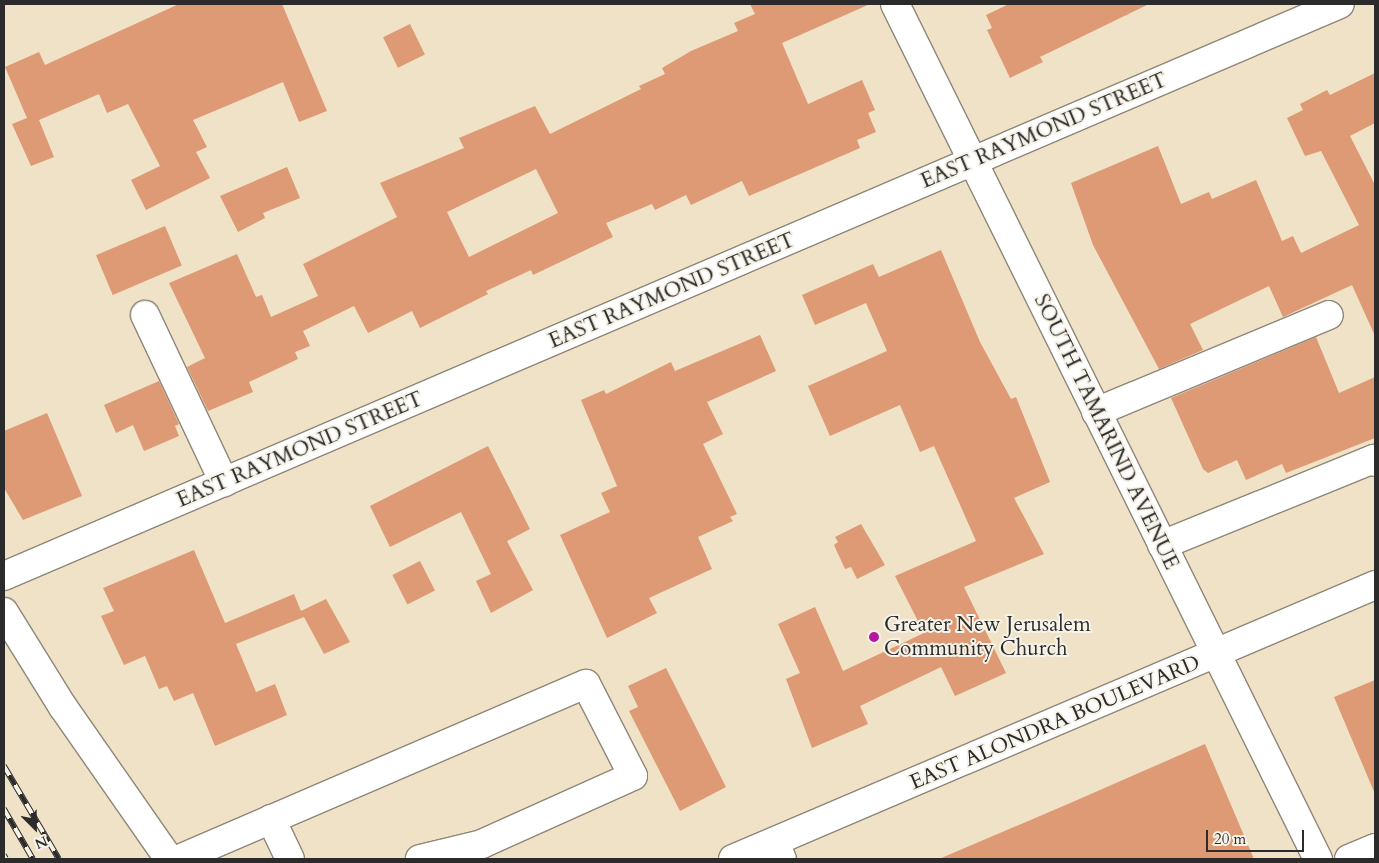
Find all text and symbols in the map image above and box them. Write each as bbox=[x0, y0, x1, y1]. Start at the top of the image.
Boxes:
street label: EAST RAYMOND STREET bbox=[917, 68, 1171, 194]
street label: EAST RAYMOND STREET bbox=[545, 228, 799, 354]
street label: SOUTH TAMARIND AVENUE bbox=[1028, 290, 1184, 574]
street label: EAST RAYMOND STREET bbox=[173, 387, 427, 513]
place label: Greater New Jerusalem Community Church bbox=[884, 612, 1091, 662]
marker: Greater New Jerusalem Community Church bbox=[868, 631, 880, 643]
street label: EAST ALONDRA BOULEVARD bbox=[906, 650, 1204, 796]
north arrow bbox=[10, 803, 60, 853]
scale bar bbox=[1209, 820, 1306, 852]
text: 20 m bbox=[1214, 829, 1246, 849]
text: N bbox=[32, 831, 50, 853]

